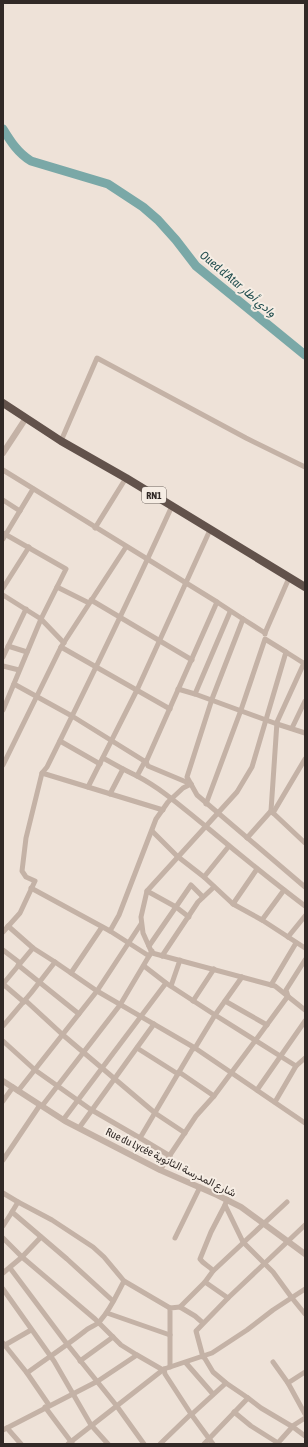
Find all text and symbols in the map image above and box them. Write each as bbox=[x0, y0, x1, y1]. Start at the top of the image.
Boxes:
water label: Oued d'Atar وادي أطار bbox=[195, 248, 279, 323]
road number: RN1 bbox=[142, 487, 166, 503]
street label: Rue du Lycée شارع المدرسة الثانوية bbox=[103, 1125, 238, 1201]

